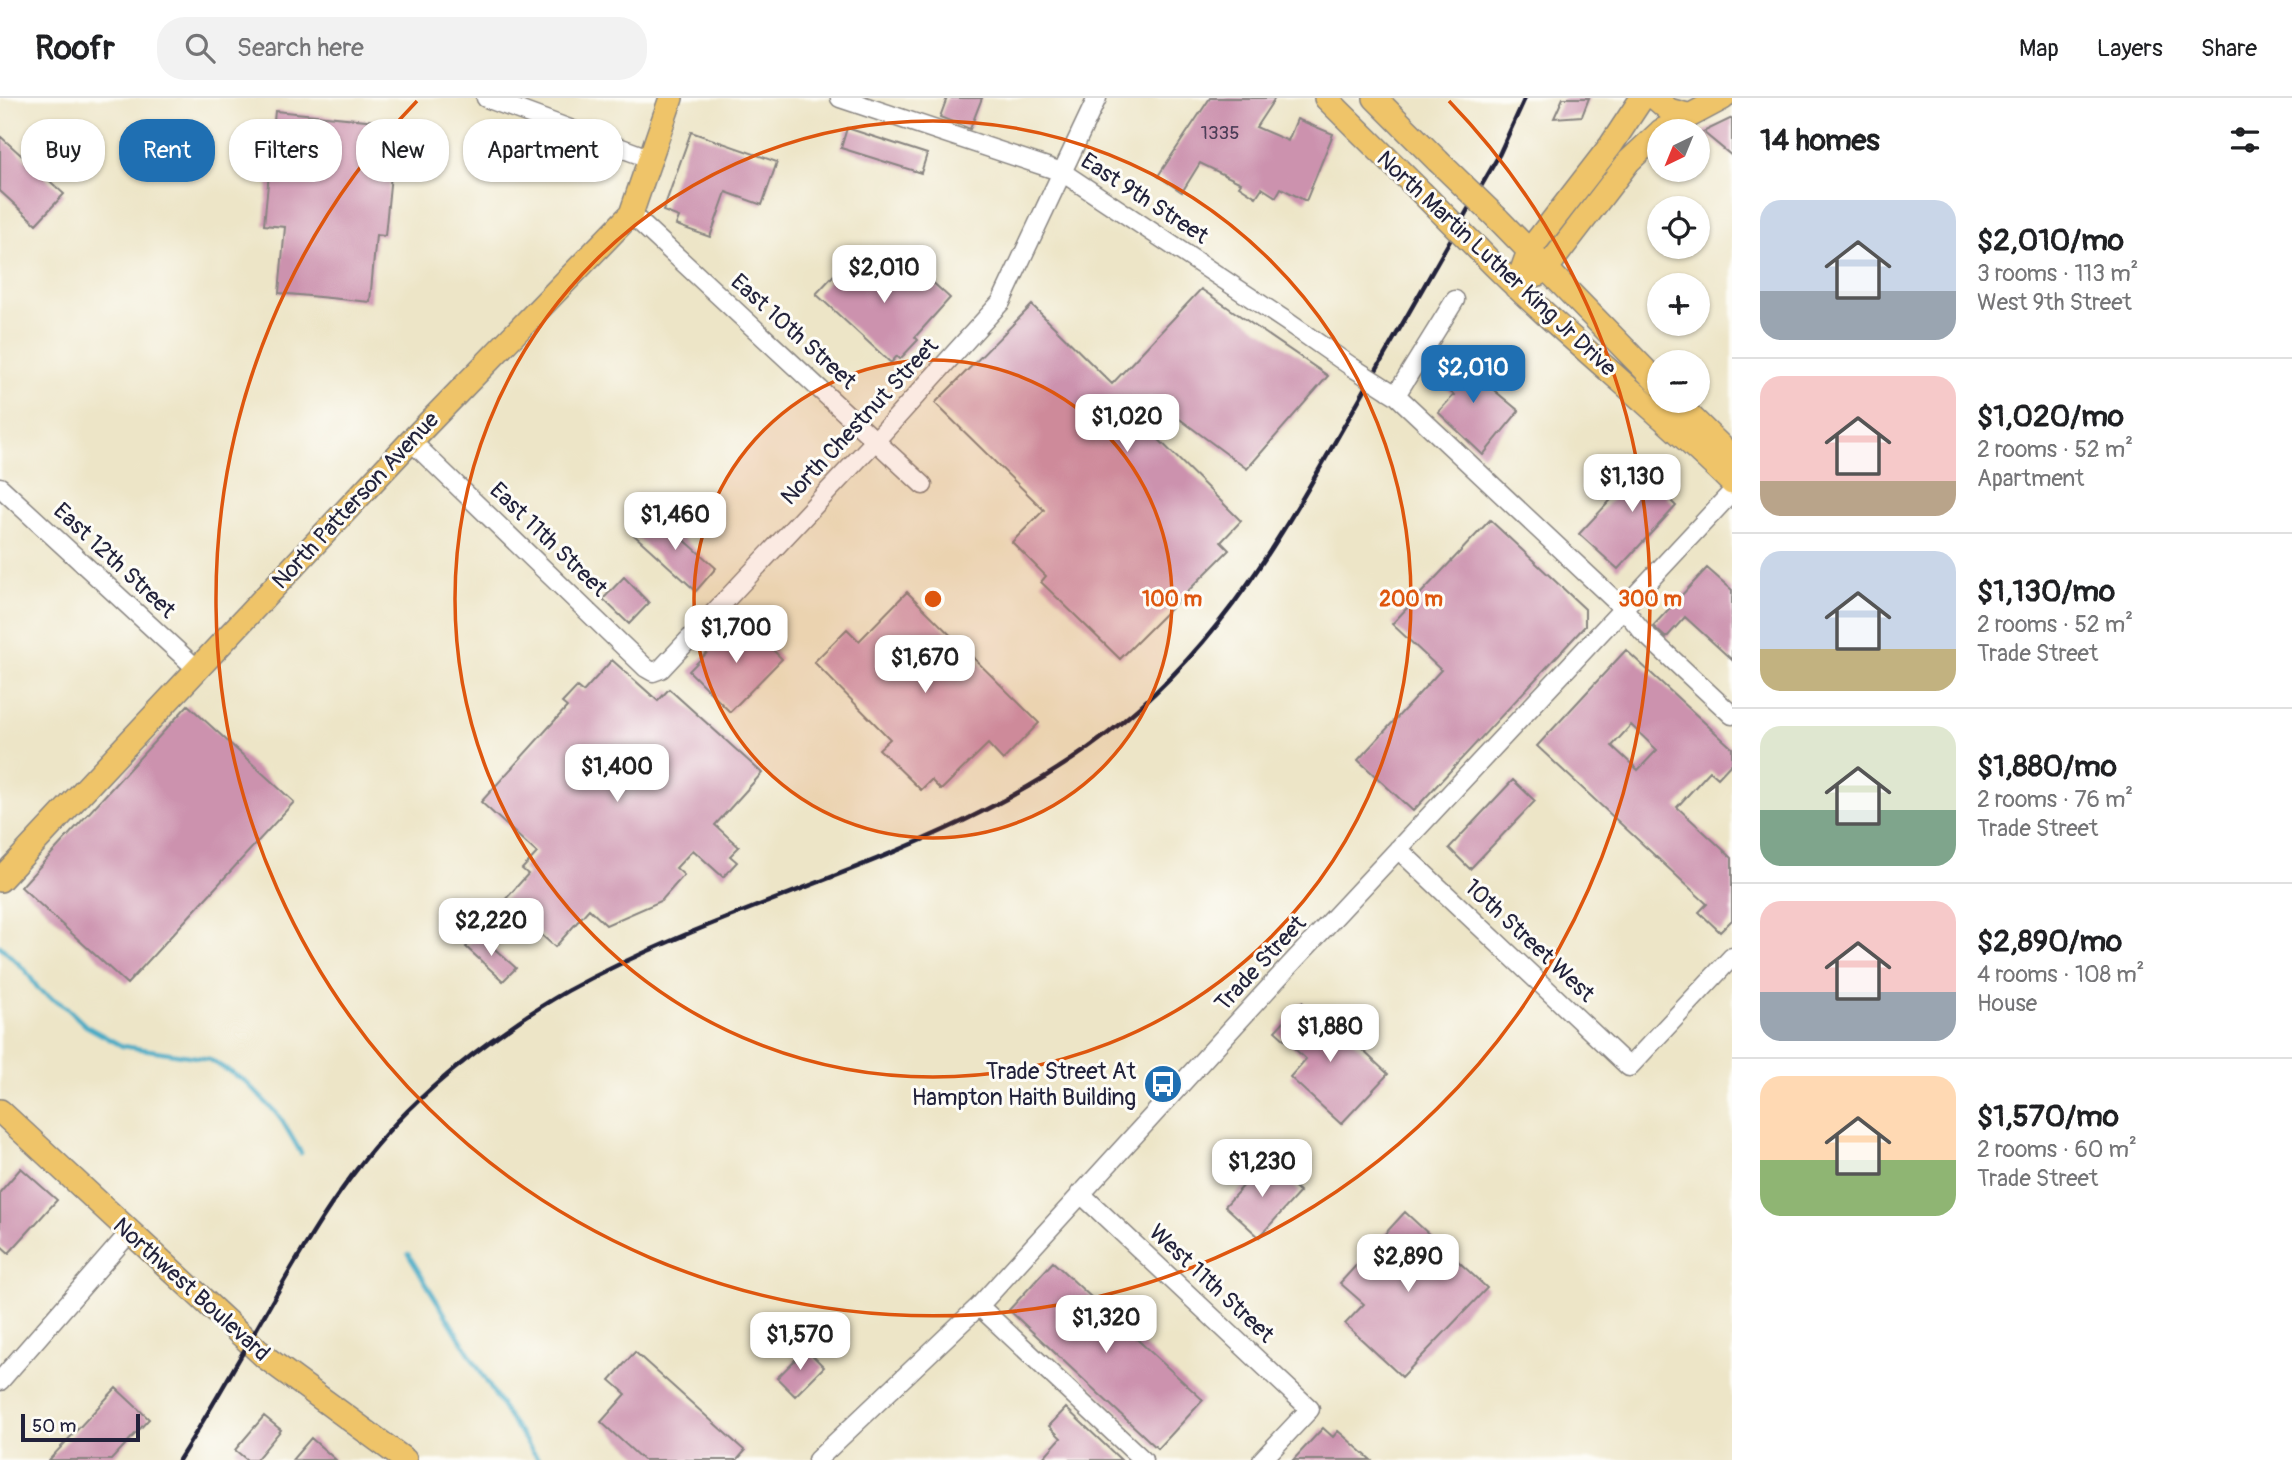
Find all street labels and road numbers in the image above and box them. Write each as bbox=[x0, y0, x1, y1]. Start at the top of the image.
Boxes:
street label: North Martin Luther King Jr Drive bbox=[1371, 144, 1623, 383]
street label: East 9th Street bbox=[1075, 146, 1215, 251]
street label: East 10th Street bbox=[725, 267, 863, 396]
street label: North Chestnut Street bbox=[774, 331, 945, 511]
street label: North Patterson Avenue bbox=[266, 405, 446, 595]
street label: East 11th Street bbox=[484, 476, 614, 603]
street label: East 12th Street bbox=[48, 496, 182, 625]
street label: 10th Street West bbox=[1458, 873, 1601, 1009]
street label: Trade Street bbox=[1208, 909, 1313, 1018]
street label: Northwest Boulevard bbox=[107, 1211, 276, 1368]
street label: West 11th Street bbox=[1143, 1218, 1281, 1349]

